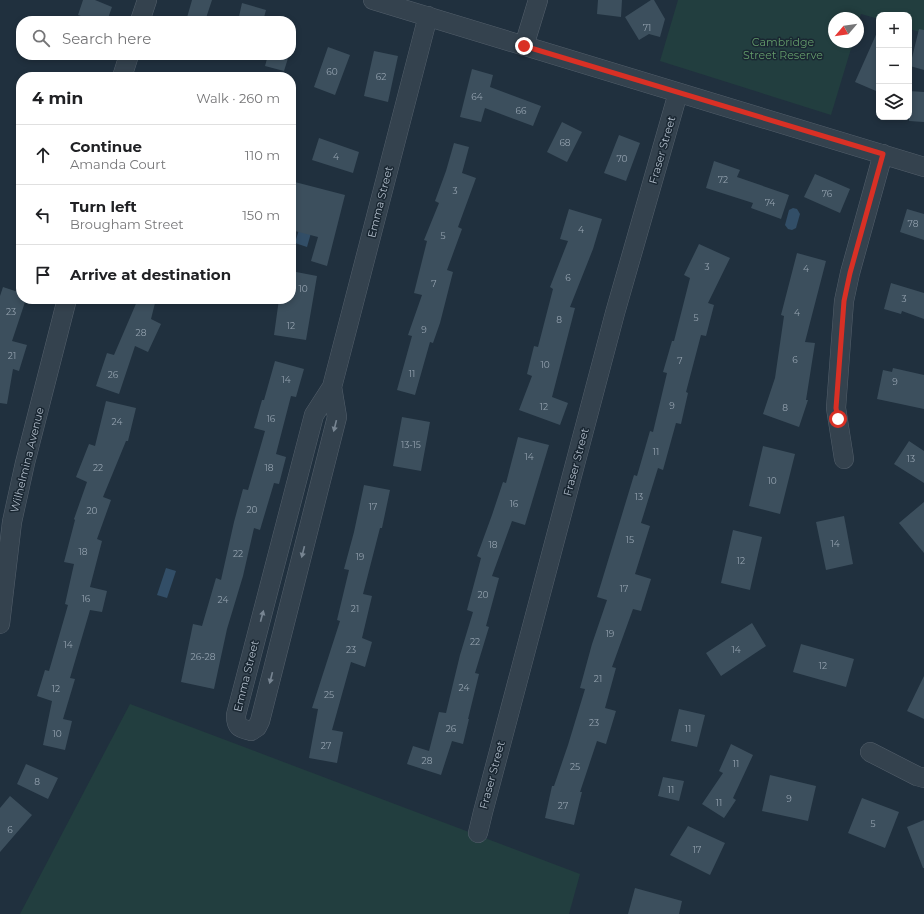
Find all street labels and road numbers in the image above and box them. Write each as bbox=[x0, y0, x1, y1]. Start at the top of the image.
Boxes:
street label: Fraser Street bbox=[646, 114, 679, 186]
street label: Emma Street bbox=[364, 164, 396, 239]
street label: Wilhelmina Avenue bbox=[7, 406, 47, 514]
street label: Fraser Street bbox=[560, 426, 592, 498]
street label: Emma Street bbox=[230, 638, 262, 713]
street label: Fraser Street bbox=[476, 739, 508, 811]

